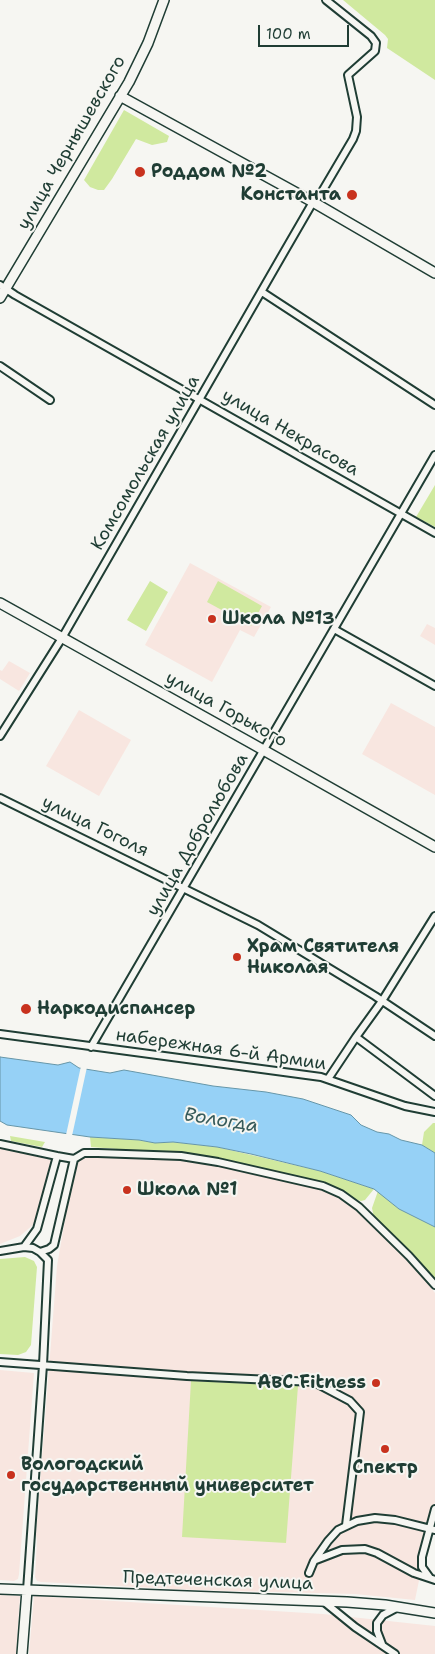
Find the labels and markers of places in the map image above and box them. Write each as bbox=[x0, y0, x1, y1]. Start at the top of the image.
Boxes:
place label: Роддом №2 bbox=[151, 161, 267, 183]
marker: Роддом №2 bbox=[133, 165, 147, 179]
place label: Константа bbox=[241, 184, 341, 206]
marker: Константа bbox=[345, 188, 359, 202]
place label: Школа №13 bbox=[222, 608, 335, 630]
marker: Школа №13 bbox=[206, 613, 218, 625]
place label: Храм Святителя Николая bbox=[247, 936, 399, 979]
marker: Храм Святителя Николая bbox=[231, 951, 243, 963]
place label: Наркодиспансер bbox=[37, 998, 195, 1020]
marker: Наркодиспансер bbox=[19, 1002, 33, 1016]
place label: Школа №1 bbox=[137, 1179, 237, 1201]
marker: Школа №1 bbox=[121, 1184, 133, 1196]
place label: ABC Fitness bbox=[257, 1372, 366, 1394]
marker: ABC Fitness bbox=[370, 1377, 382, 1389]
marker: Спектр bbox=[379, 1443, 391, 1455]
place label: Вологодский государственный университет bbox=[21, 1454, 314, 1496]
place label: Спектр bbox=[352, 1457, 418, 1479]
marker: Вологодский государственный университет bbox=[5, 1469, 17, 1481]

